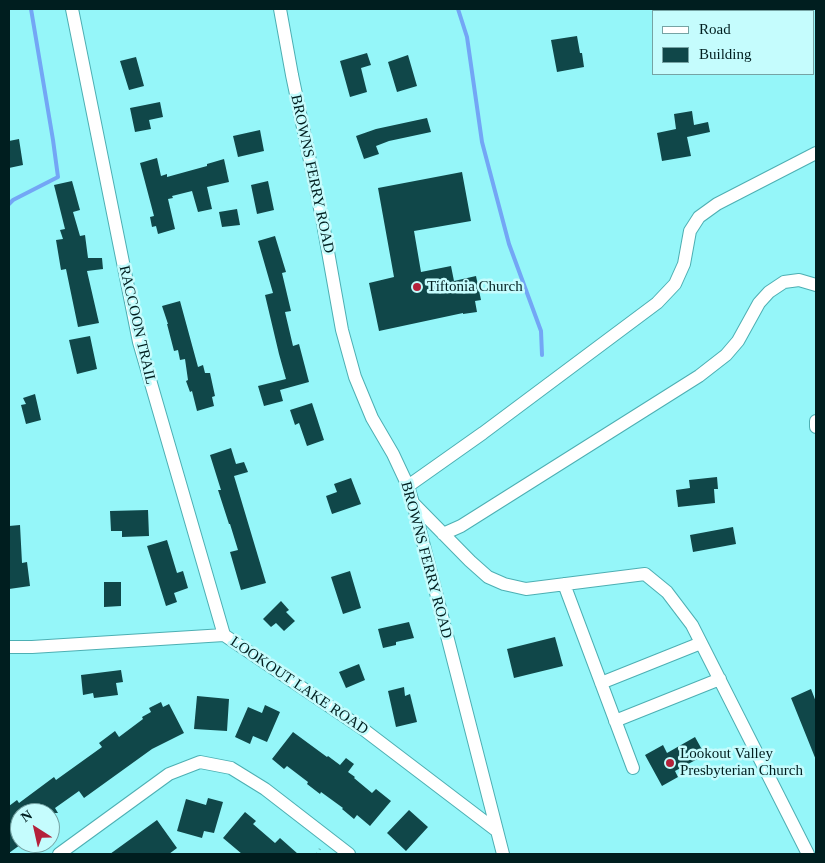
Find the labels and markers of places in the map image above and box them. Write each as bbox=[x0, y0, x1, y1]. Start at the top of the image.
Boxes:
place label: Tiftonia Church bbox=[427, 278, 523, 296]
marker: Tiftonia Church bbox=[411, 281, 423, 293]
place label: Lookout Valley Presbyterian Church bbox=[680, 745, 803, 780]
marker: Lookout Valley Presbyterian Church bbox=[664, 757, 676, 769]

